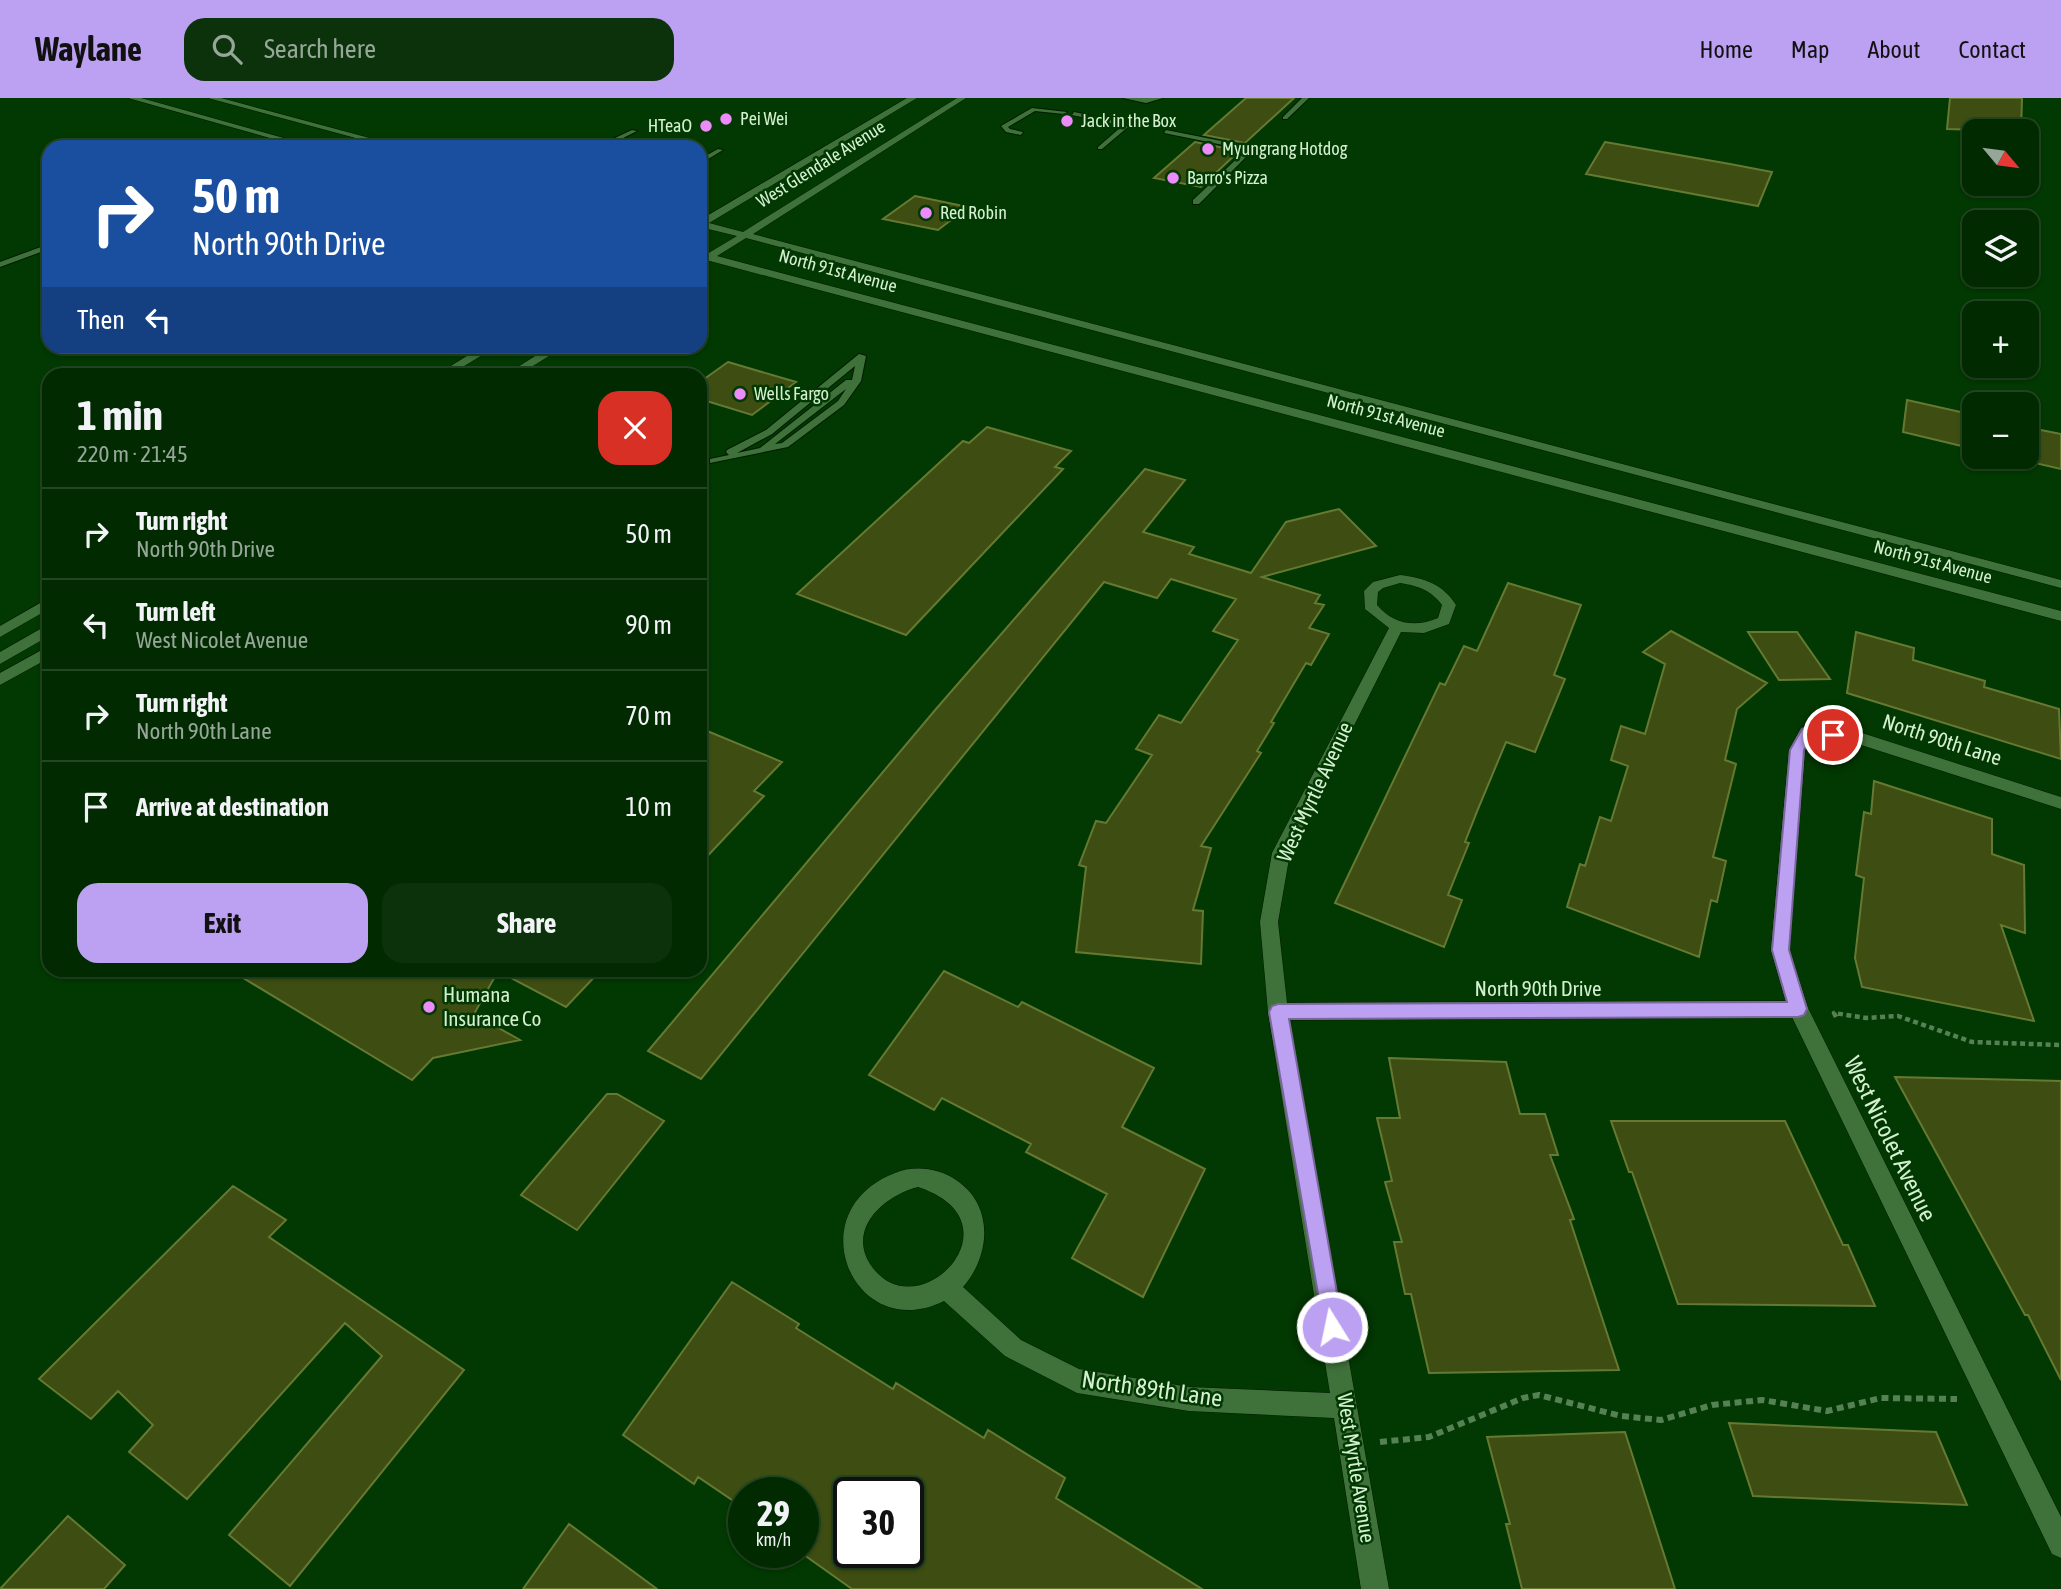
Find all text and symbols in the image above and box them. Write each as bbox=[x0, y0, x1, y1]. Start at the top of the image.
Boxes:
search box bbox=[184, 18, 674, 81]
text: Waylane bbox=[35, 30, 142, 68]
icon: search bbox=[208, 30, 246, 68]
text: Search here bbox=[264, 34, 376, 64]
text: Home bbox=[1699, 36, 1753, 63]
text: Map bbox=[1791, 36, 1829, 63]
text: About bbox=[1867, 36, 1920, 63]
text: Contact bbox=[1958, 36, 2026, 63]
place label: Pei Wei bbox=[740, 108, 788, 129]
place label: Jack in the Box bbox=[1081, 110, 1176, 131]
marker: Pei Wei bbox=[718, 111, 734, 127]
marker: Jack in the Box bbox=[1059, 113, 1075, 129]
place label: HTeaO bbox=[648, 115, 692, 136]
street label: West Glendale Avenue bbox=[753, 116, 889, 212]
marker: HTeaO bbox=[698, 118, 714, 134]
north arrow bbox=[1962, 119, 2039, 196]
map controls bbox=[1962, 119, 2039, 469]
place label: Myungrang Hotdog bbox=[1222, 138, 1348, 159]
marker: Myungrang Hotdog bbox=[1200, 141, 1216, 157]
text: 50 m bbox=[192, 167, 280, 223]
place label: Barro's Pizza bbox=[1187, 167, 1268, 188]
icon: right bbox=[77, 168, 168, 259]
marker: Barro's Pizza bbox=[1165, 170, 1181, 186]
place label: Red Robin bbox=[940, 202, 1007, 223]
marker: Red Robin bbox=[918, 205, 934, 221]
button: layers bbox=[1962, 210, 2039, 287]
text: North 90th Drive bbox=[192, 225, 385, 262]
street label: North 91st Avenue bbox=[777, 245, 899, 296]
icon: left bbox=[139, 301, 177, 339]
button: + bbox=[1962, 301, 2039, 378]
text: Then bbox=[77, 305, 125, 335]
place label: Wells Fargo bbox=[754, 383, 829, 404]
marker: Wells Fargo bbox=[732, 386, 748, 402]
street label: North 91st Avenue bbox=[1325, 390, 1447, 441]
text: 1 min bbox=[77, 391, 163, 439]
button: close bbox=[598, 391, 672, 465]
button: − bbox=[1962, 392, 2039, 469]
text: 220 m · 21:45 bbox=[77, 441, 188, 467]
text: Turn right bbox=[136, 506, 227, 536]
icon: right bbox=[77, 515, 115, 553]
text: 50 m bbox=[625, 519, 672, 549]
text: North 90th Drive bbox=[136, 536, 275, 562]
street label: North 91st Avenue bbox=[1872, 536, 1994, 587]
text: Turn left bbox=[136, 597, 216, 627]
icon: left bbox=[77, 606, 115, 644]
text: 90 m bbox=[625, 610, 672, 640]
text: West Nicolet Avenue bbox=[136, 627, 308, 653]
text: Turn right bbox=[136, 688, 227, 718]
icon: right bbox=[77, 697, 115, 735]
text: 70 m bbox=[625, 701, 672, 731]
pin bbox=[1803, 705, 1863, 765]
street label: North 90th Lane bbox=[1880, 709, 2005, 770]
icon: arrive bbox=[1814, 716, 1852, 754]
text: North 90th Lane bbox=[136, 718, 272, 744]
street label: West Myrtle Avenue bbox=[1271, 718, 1357, 865]
icon: arrive bbox=[77, 788, 115, 826]
text: Arrive at destination bbox=[136, 792, 329, 822]
text: 10 m bbox=[625, 792, 672, 822]
button: Exit bbox=[77, 883, 368, 963]
button: Share bbox=[382, 883, 672, 963]
street label: North 90th Drive bbox=[1475, 976, 1601, 1000]
place label: Humana Insurance Co bbox=[443, 982, 541, 1030]
marker: Humana Insurance Co bbox=[421, 999, 437, 1015]
street label: West Nicolet Avenue bbox=[1839, 1052, 1942, 1225]
position arrow bbox=[1295, 1290, 1369, 1364]
street label: North 89th Lane bbox=[1080, 1365, 1224, 1412]
street label: West Myrtle Avenue bbox=[1333, 1391, 1381, 1544]
speed limit sign: 30 bbox=[833, 1477, 924, 1568]
text: 29 bbox=[757, 1493, 790, 1533]
text: km/h bbox=[756, 1529, 791, 1550]

